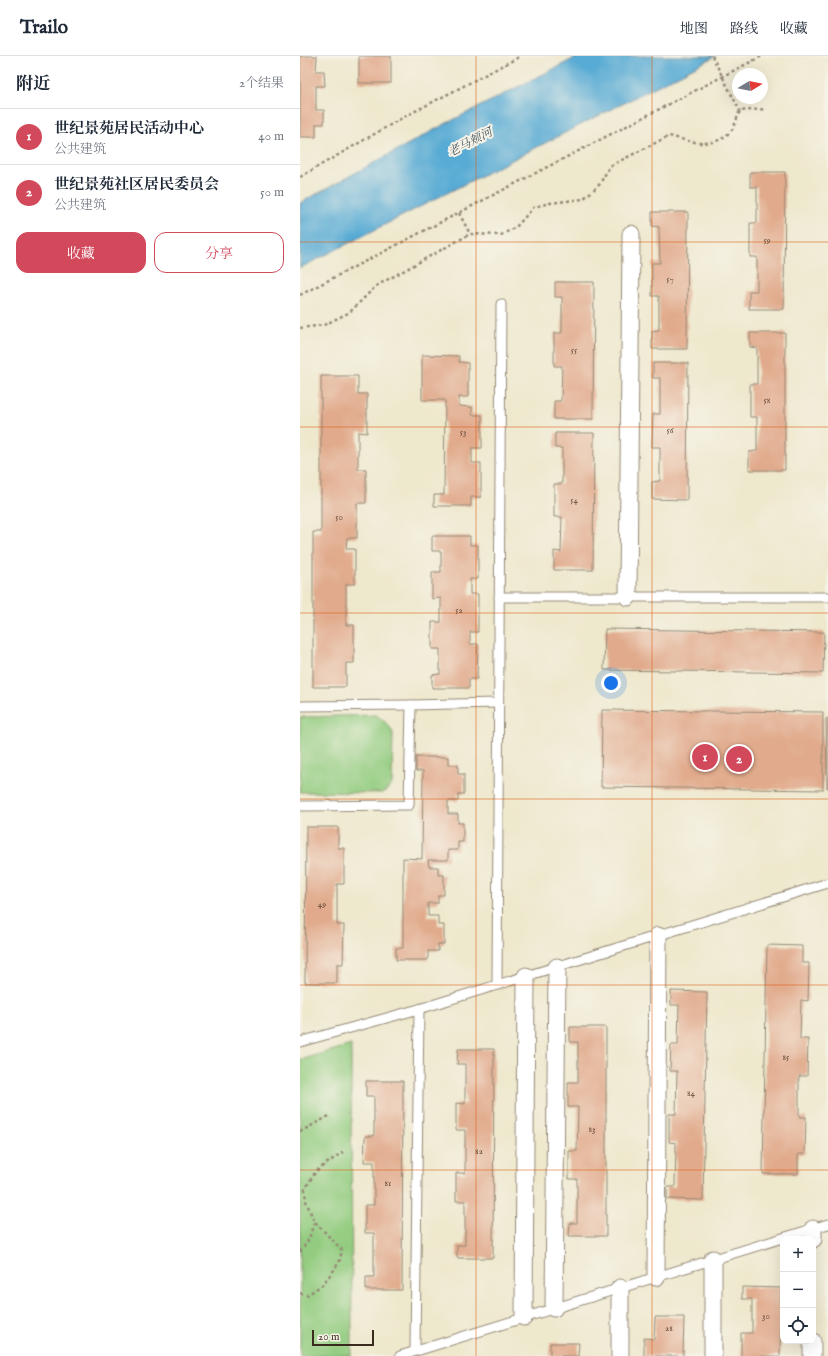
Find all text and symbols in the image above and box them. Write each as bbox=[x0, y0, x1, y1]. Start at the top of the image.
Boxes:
text: Trailo bbox=[20, 16, 68, 40]
text: 地图 bbox=[680, 20, 708, 38]
text: 路线 bbox=[730, 20, 758, 38]
text: 收藏 bbox=[780, 20, 808, 38]
north arrow bbox=[732, 68, 768, 104]
text: 附近 bbox=[16, 74, 50, 95]
text: 2个结果 bbox=[239, 75, 284, 92]
text: 世纪景苑居民活动中心 bbox=[54, 119, 204, 138]
water label: 老马颊河 bbox=[445, 124, 497, 160]
text: 1 bbox=[27, 128, 31, 145]
text: 40 m bbox=[258, 128, 284, 145]
text: 公共建筑 bbox=[54, 141, 106, 158]
text: 世纪景苑社区居民委员会 bbox=[54, 175, 219, 194]
text: 2 bbox=[26, 184, 32, 201]
text: 50 m bbox=[260, 184, 284, 201]
text: 公共建筑 bbox=[54, 197, 106, 214]
button: 收藏 bbox=[16, 232, 146, 273]
button: 分享 bbox=[154, 232, 284, 273]
house number: 59 bbox=[763, 235, 771, 246]
house number: 57 bbox=[666, 274, 674, 285]
house number: 55 bbox=[571, 345, 578, 356]
house number: 58 bbox=[764, 395, 771, 406]
house number: 56 bbox=[666, 425, 674, 436]
house number: 53 bbox=[460, 427, 466, 438]
house number: 54 bbox=[570, 495, 578, 506]
house number: 50 bbox=[335, 512, 343, 523]
house number: 52 bbox=[455, 605, 463, 616]
your location bbox=[601, 673, 621, 693]
pin: 1 bbox=[692, 742, 718, 772]
pin: 2 bbox=[726, 744, 752, 774]
house number: 49 bbox=[318, 899, 326, 910]
house number: 85 bbox=[783, 1052, 790, 1063]
house number: 84 bbox=[687, 1088, 696, 1099]
house number: 83 bbox=[589, 1124, 595, 1135]
house number: 82 bbox=[475, 1146, 483, 1157]
house number: 81 bbox=[385, 1178, 391, 1189]
map controls bbox=[780, 1236, 816, 1344]
button: + bbox=[780, 1236, 816, 1272]
button: − bbox=[780, 1272, 816, 1308]
button: locate bbox=[780, 1308, 816, 1344]
house number: 30 bbox=[762, 1311, 770, 1322]
house number: 28 bbox=[665, 1323, 673, 1334]
scale bar bbox=[312, 1328, 374, 1347]
text: 20 m bbox=[318, 1330, 339, 1344]

